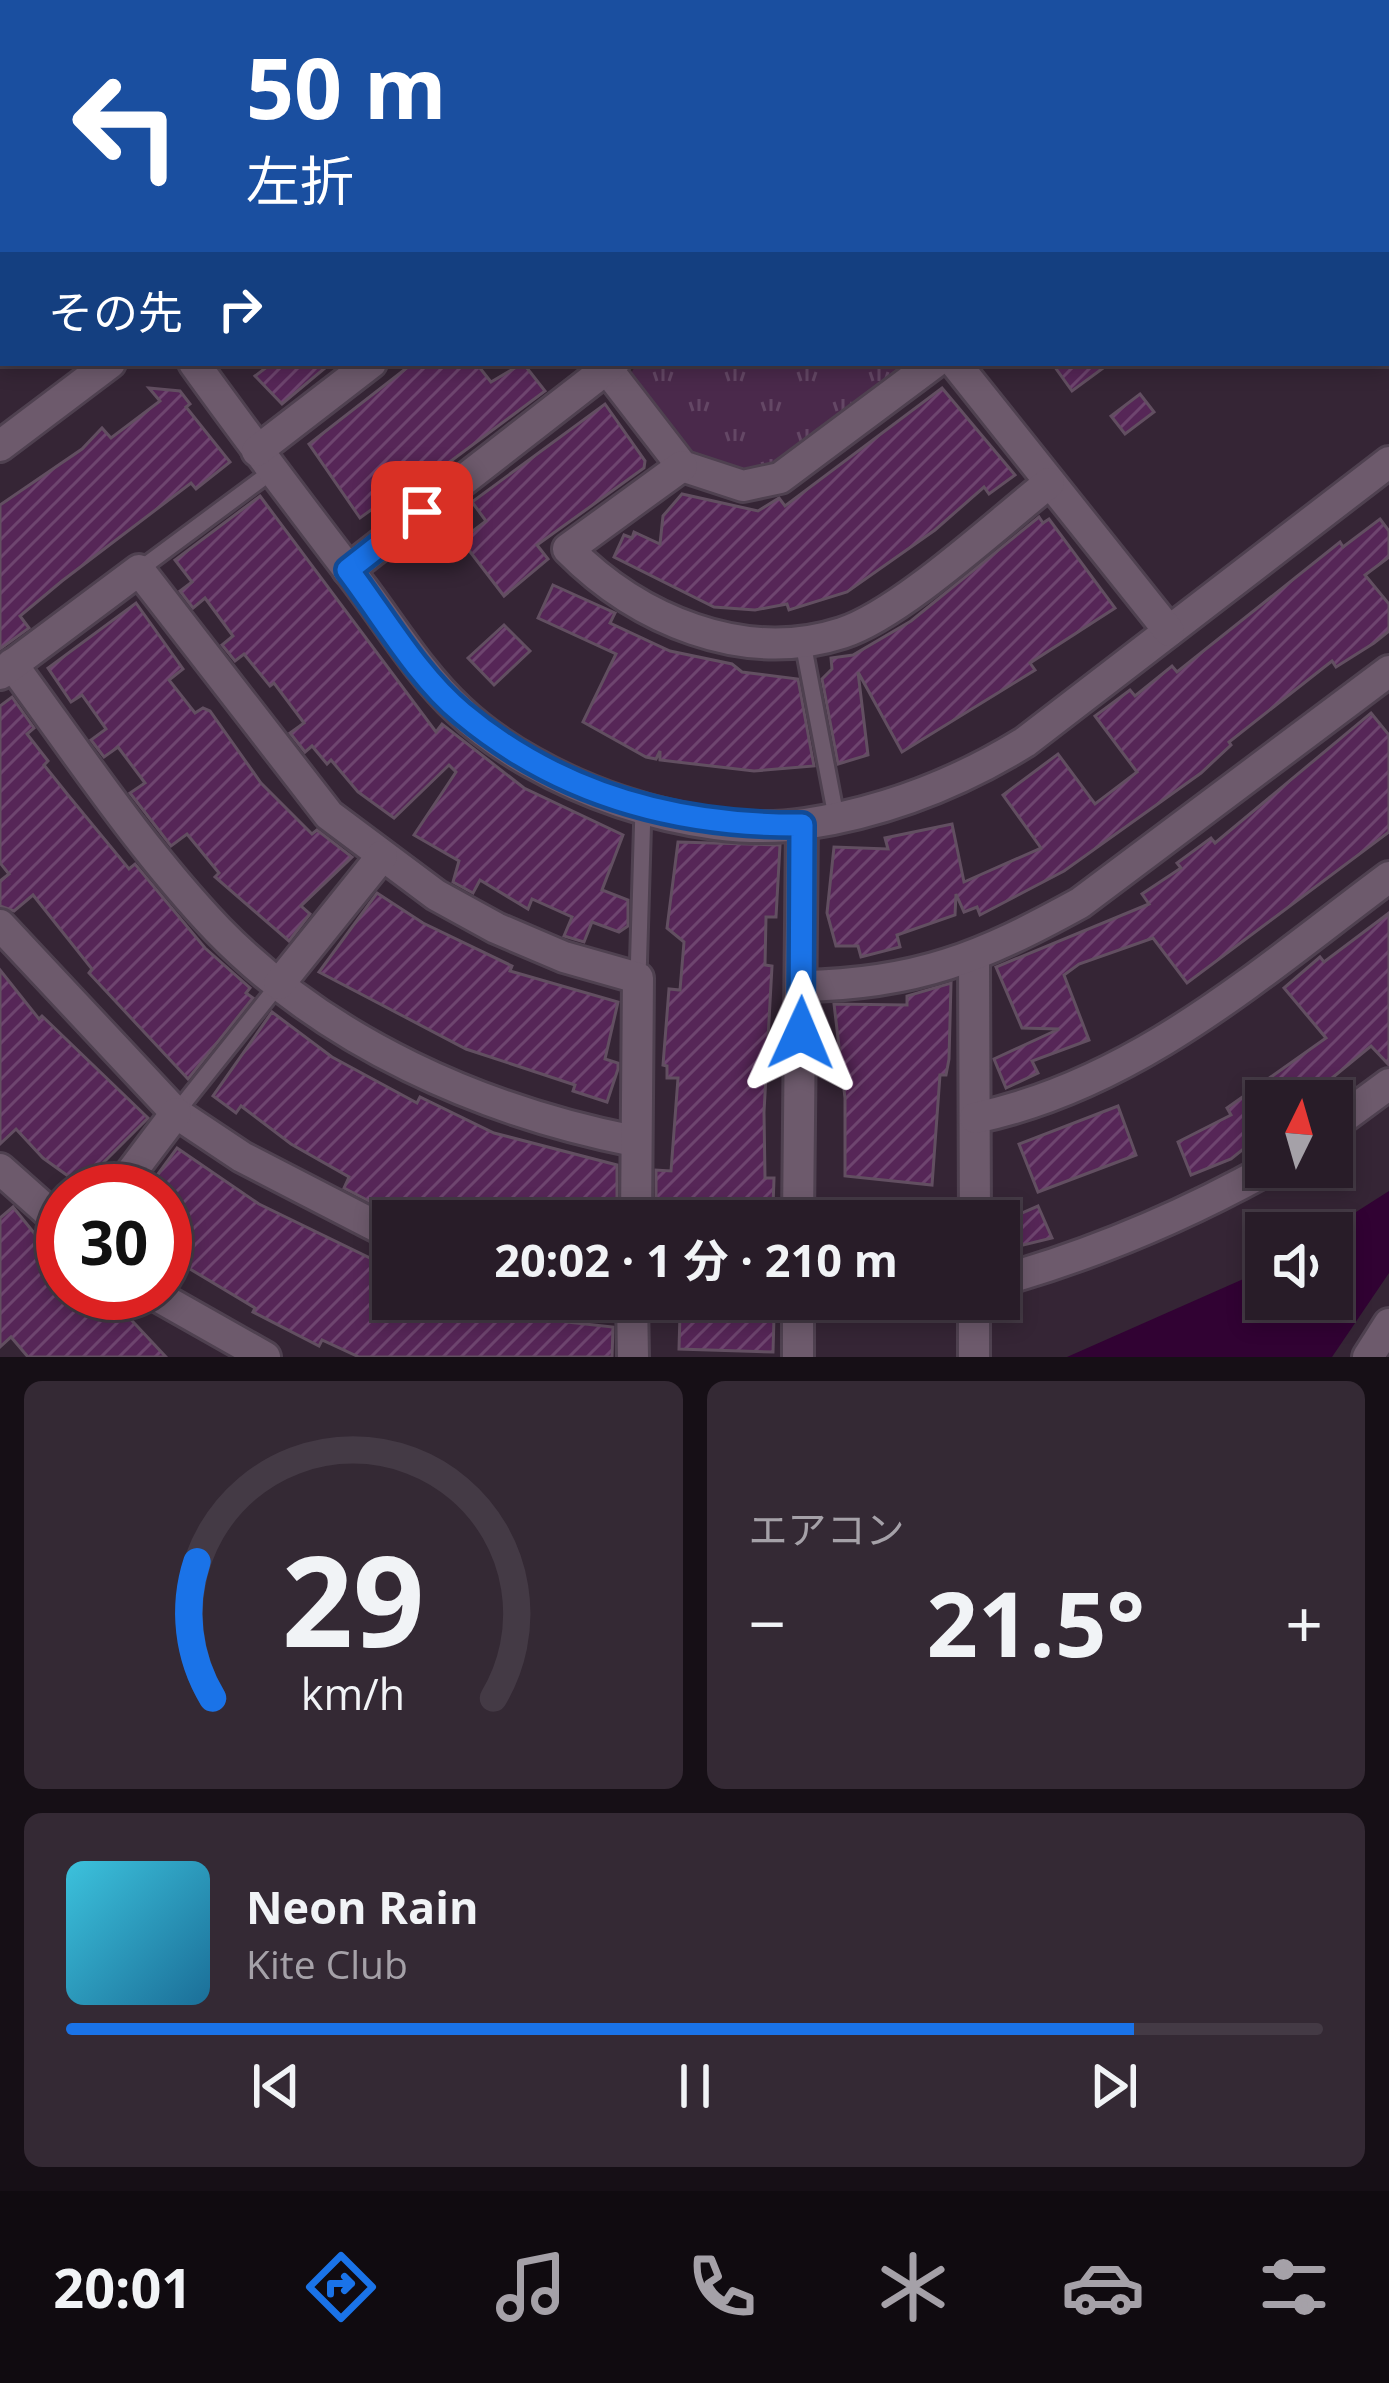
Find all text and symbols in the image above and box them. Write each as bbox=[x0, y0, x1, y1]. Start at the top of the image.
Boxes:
text: 50 m bbox=[246, 29, 446, 144]
icon: left bbox=[48, 48, 204, 204]
text: 左折 bbox=[246, 143, 354, 217]
icon: right bbox=[207, 276, 273, 342]
text: その先 bbox=[48, 281, 183, 342]
pin bbox=[371, 461, 473, 563]
icon: arrive bbox=[389, 479, 455, 545]
position arrow bbox=[738, 970, 864, 1096]
north arrow bbox=[1245, 1080, 1353, 1188]
map controls bbox=[1245, 1080, 1353, 1320]
speed limit sign: 30 bbox=[36, 1164, 192, 1320]
button: sound bbox=[1245, 1212, 1353, 1320]
text: 20:02 · 1 分 · 210 m bbox=[494, 1229, 898, 1290]
text: エアコン bbox=[749, 1502, 905, 1555]
text: 29 bbox=[282, 1514, 425, 1684]
text: 21.5° bbox=[926, 1561, 1145, 1683]
text: − bbox=[749, 1577, 786, 1667]
text: + bbox=[1285, 1577, 1323, 1667]
text: km/h bbox=[301, 1664, 405, 1723]
text: Neon Rain bbox=[246, 1876, 479, 1937]
text: Kite Club bbox=[246, 1937, 408, 1990]
icon: previous bbox=[243, 2053, 309, 2119]
icon: pause bbox=[662, 2053, 728, 2119]
icon: next bbox=[1081, 2053, 1147, 2119]
icon: directions bbox=[299, 2245, 383, 2329]
icon: music bbox=[489, 2245, 573, 2329]
icon: phone bbox=[680, 2245, 764, 2329]
icon: climate bbox=[871, 2245, 955, 2329]
icon: car bbox=[1061, 2245, 1145, 2329]
icon: filters bbox=[1252, 2245, 1336, 2329]
text: 20:01 bbox=[53, 2250, 192, 2324]

